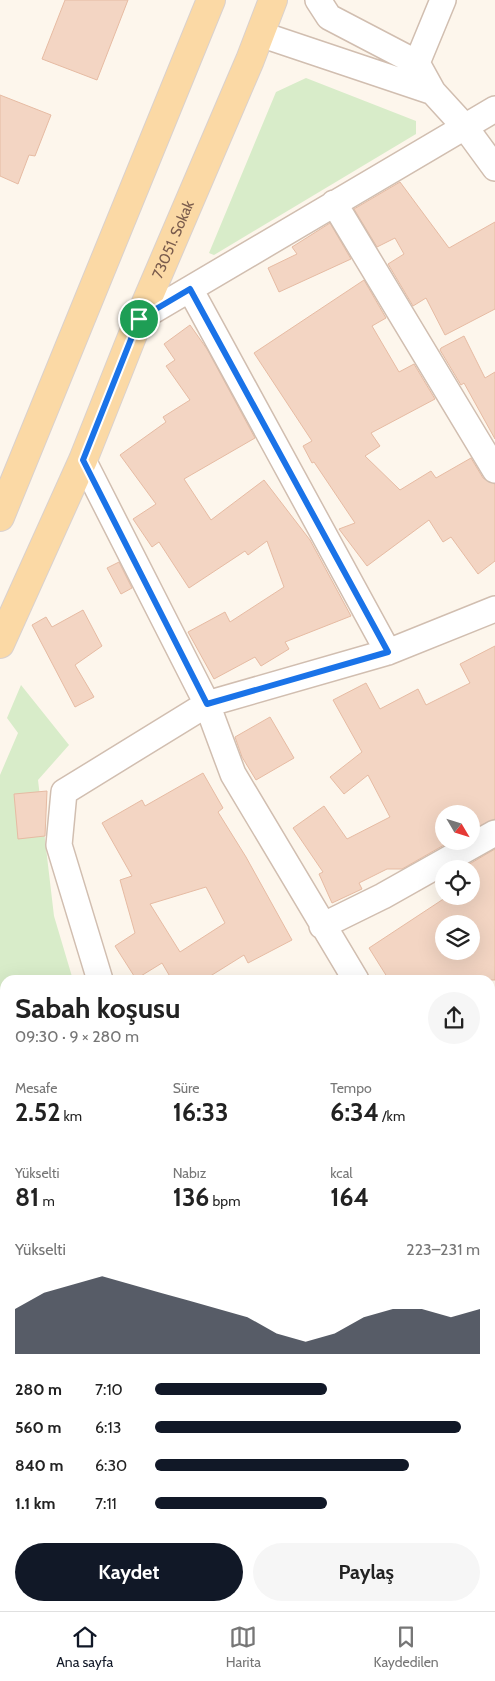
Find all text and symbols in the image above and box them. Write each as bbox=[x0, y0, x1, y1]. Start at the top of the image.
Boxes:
street label: 73051. Sokak bbox=[148, 197, 198, 281]
pin bbox=[118, 298, 160, 340]
icon: arrive bbox=[125, 305, 153, 333]
north arrow bbox=[435, 805, 480, 850]
map controls bbox=[435, 805, 480, 960]
button: locate bbox=[435, 860, 480, 905]
button: layers bbox=[435, 915, 480, 960]
text: Sabah koşusu bbox=[15, 991, 180, 1025]
button: share bbox=[428, 992, 480, 1044]
text: 09:30 · 9 × 280 m bbox=[15, 1027, 139, 1046]
text: Mesafe bbox=[15, 1079, 57, 1097]
text: Süre bbox=[173, 1079, 200, 1097]
text: Tempo bbox=[330, 1079, 372, 1097]
text: 2.52 bbox=[15, 1097, 60, 1127]
text: 16:33 bbox=[173, 1097, 228, 1127]
text: 6:34 bbox=[330, 1097, 379, 1127]
text: km bbox=[60, 1107, 82, 1125]
text: /km bbox=[379, 1107, 405, 1125]
text: Yükselti bbox=[15, 1164, 60, 1182]
text: Nabız bbox=[173, 1164, 206, 1182]
text: kcal bbox=[330, 1164, 353, 1182]
text: 81 bbox=[15, 1182, 39, 1212]
text: 136 bbox=[173, 1182, 209, 1212]
text: 164 bbox=[330, 1182, 369, 1212]
text: m bbox=[39, 1192, 55, 1210]
text: bpm bbox=[209, 1192, 240, 1210]
text: Yükselti bbox=[15, 1240, 66, 1259]
text: 223–231 m bbox=[406, 1240, 480, 1259]
text: 280 m bbox=[15, 1380, 62, 1399]
text: 7:10 bbox=[95, 1380, 123, 1399]
text: 560 m bbox=[15, 1418, 61, 1437]
text: 6:13 bbox=[95, 1418, 121, 1437]
text: 840 m bbox=[15, 1456, 63, 1475]
text: 6:30 bbox=[95, 1456, 127, 1475]
text: 1.1 km bbox=[15, 1494, 55, 1513]
text: 7:11 bbox=[95, 1494, 117, 1513]
button: Kaydet bbox=[15, 1543, 243, 1601]
button: Paylaş bbox=[253, 1543, 480, 1601]
tab: Ana sayfa bbox=[56, 1623, 113, 1671]
tab: Harita bbox=[226, 1623, 261, 1671]
tab: Kaydedilen bbox=[374, 1623, 439, 1671]

